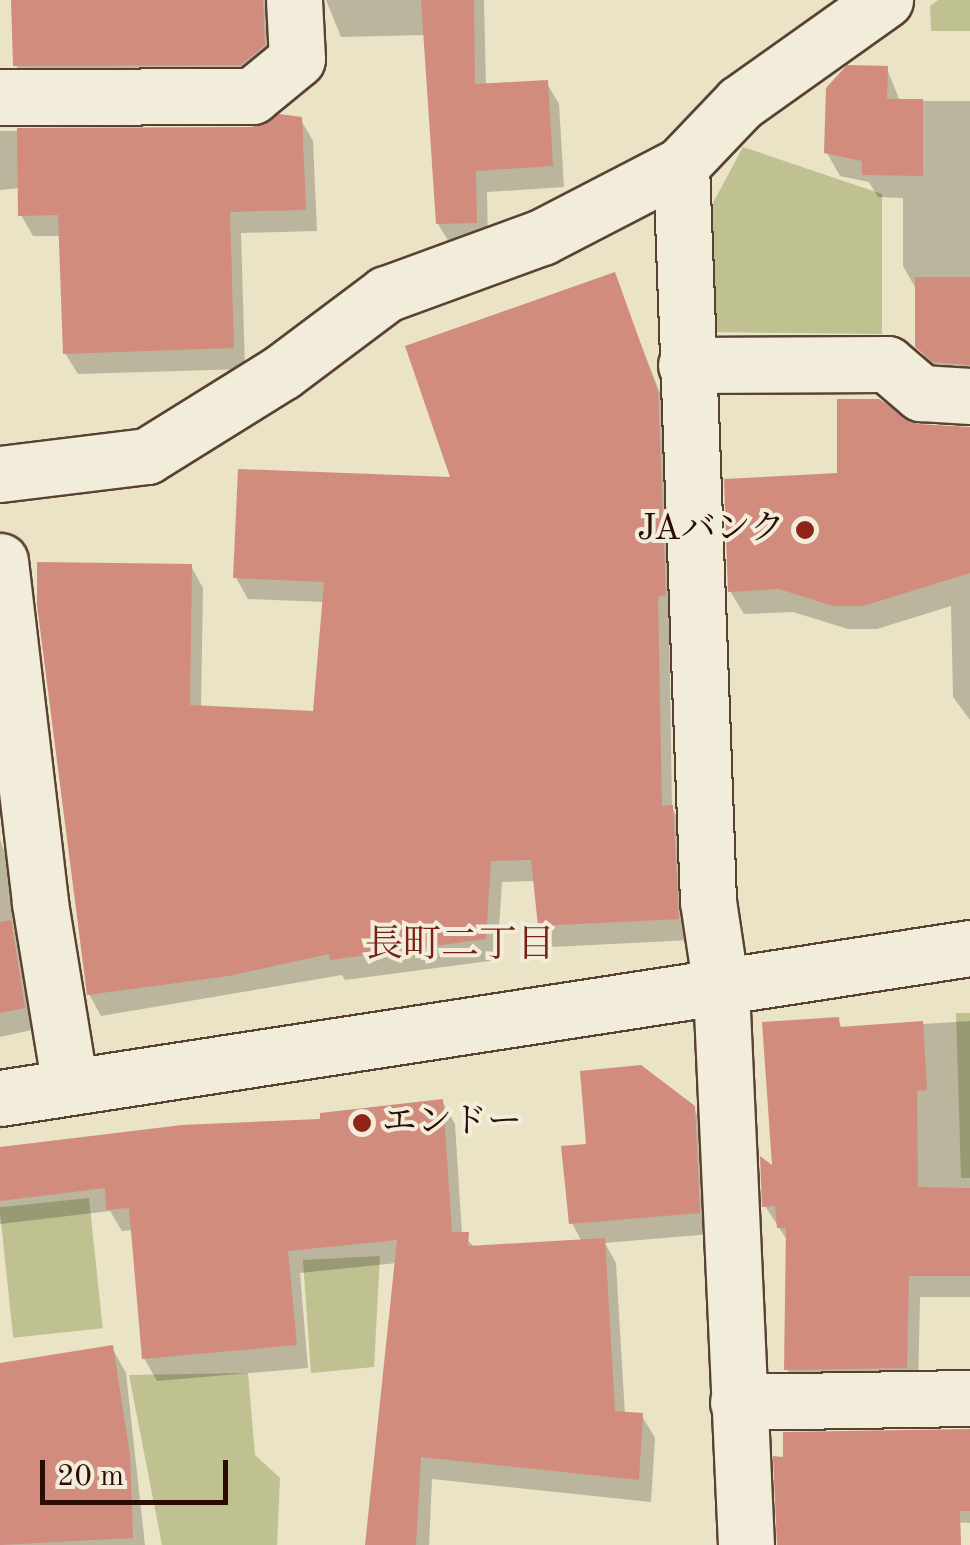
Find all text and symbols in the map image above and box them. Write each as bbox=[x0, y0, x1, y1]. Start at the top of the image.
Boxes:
place label: JAバンク bbox=[637, 509, 785, 551]
marker: JAバンク bbox=[794, 519, 816, 541]
district label: 長町二丁目 bbox=[365, 924, 555, 970]
place label: エンドー bbox=[382, 1102, 522, 1144]
marker: エンドー bbox=[351, 1112, 373, 1134]
scale bar bbox=[45, 1440, 232, 1502]
text: 20 m bbox=[57, 1462, 124, 1492]

